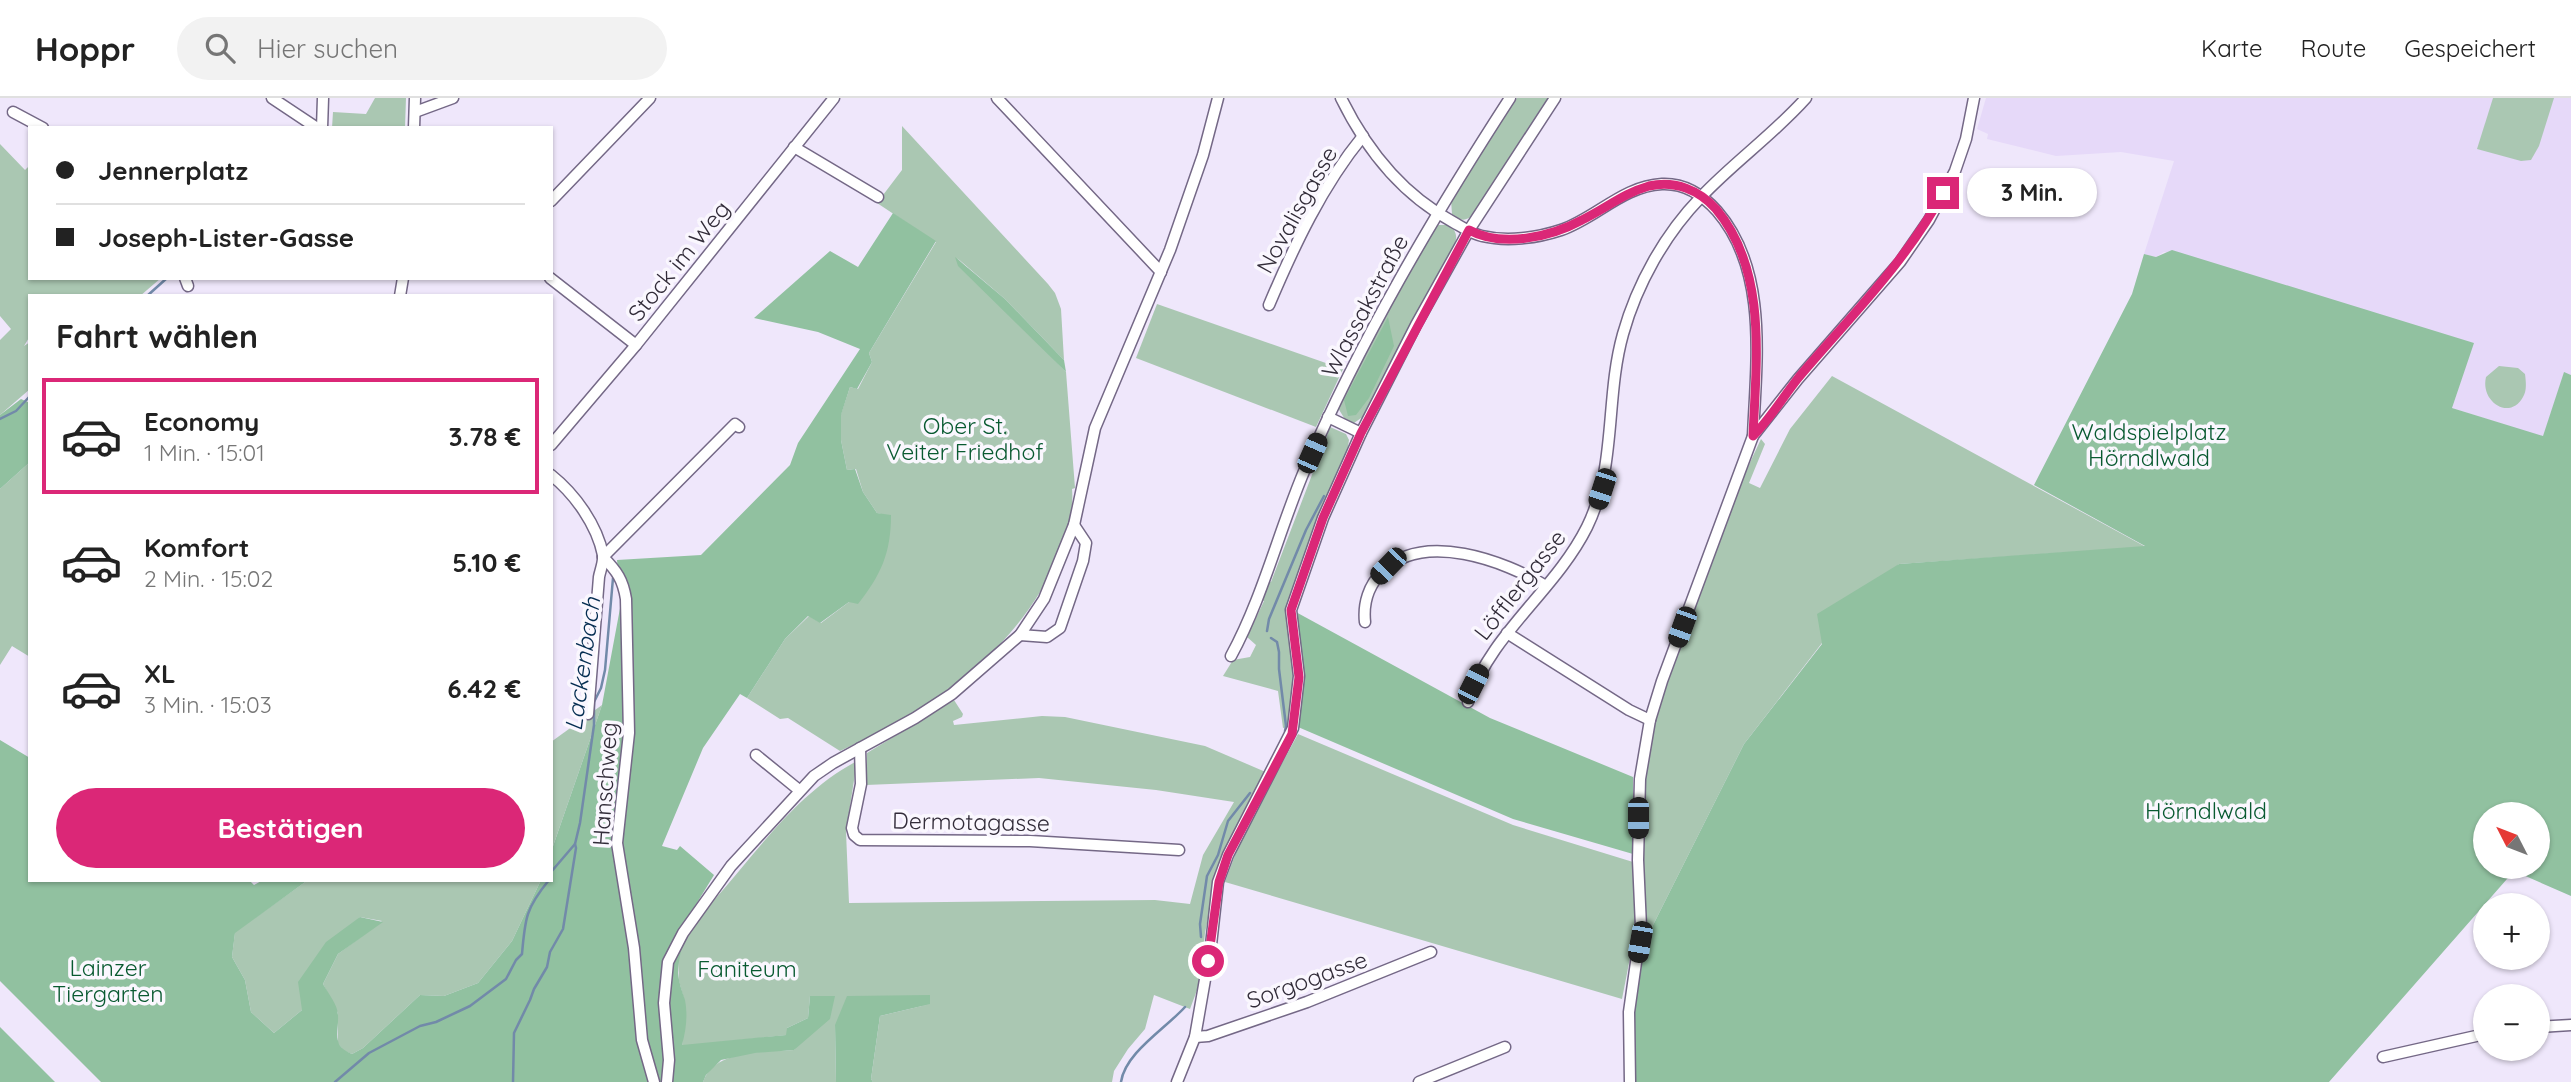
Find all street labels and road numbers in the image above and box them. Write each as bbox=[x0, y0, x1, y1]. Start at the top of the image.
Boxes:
street label: Novalisgasse bbox=[1250, 141, 1343, 278]
street label: Stock im Weg bbox=[621, 195, 736, 327]
street label: Wlassakstraße bbox=[1315, 229, 1414, 382]
street label: Löfflergasse bbox=[1467, 524, 1572, 646]
street label: Hanschweg bbox=[586, 721, 623, 847]
street label: Dermotagasse bbox=[892, 806, 1050, 837]
street label: Sorgogasse bbox=[1243, 944, 1371, 1015]

